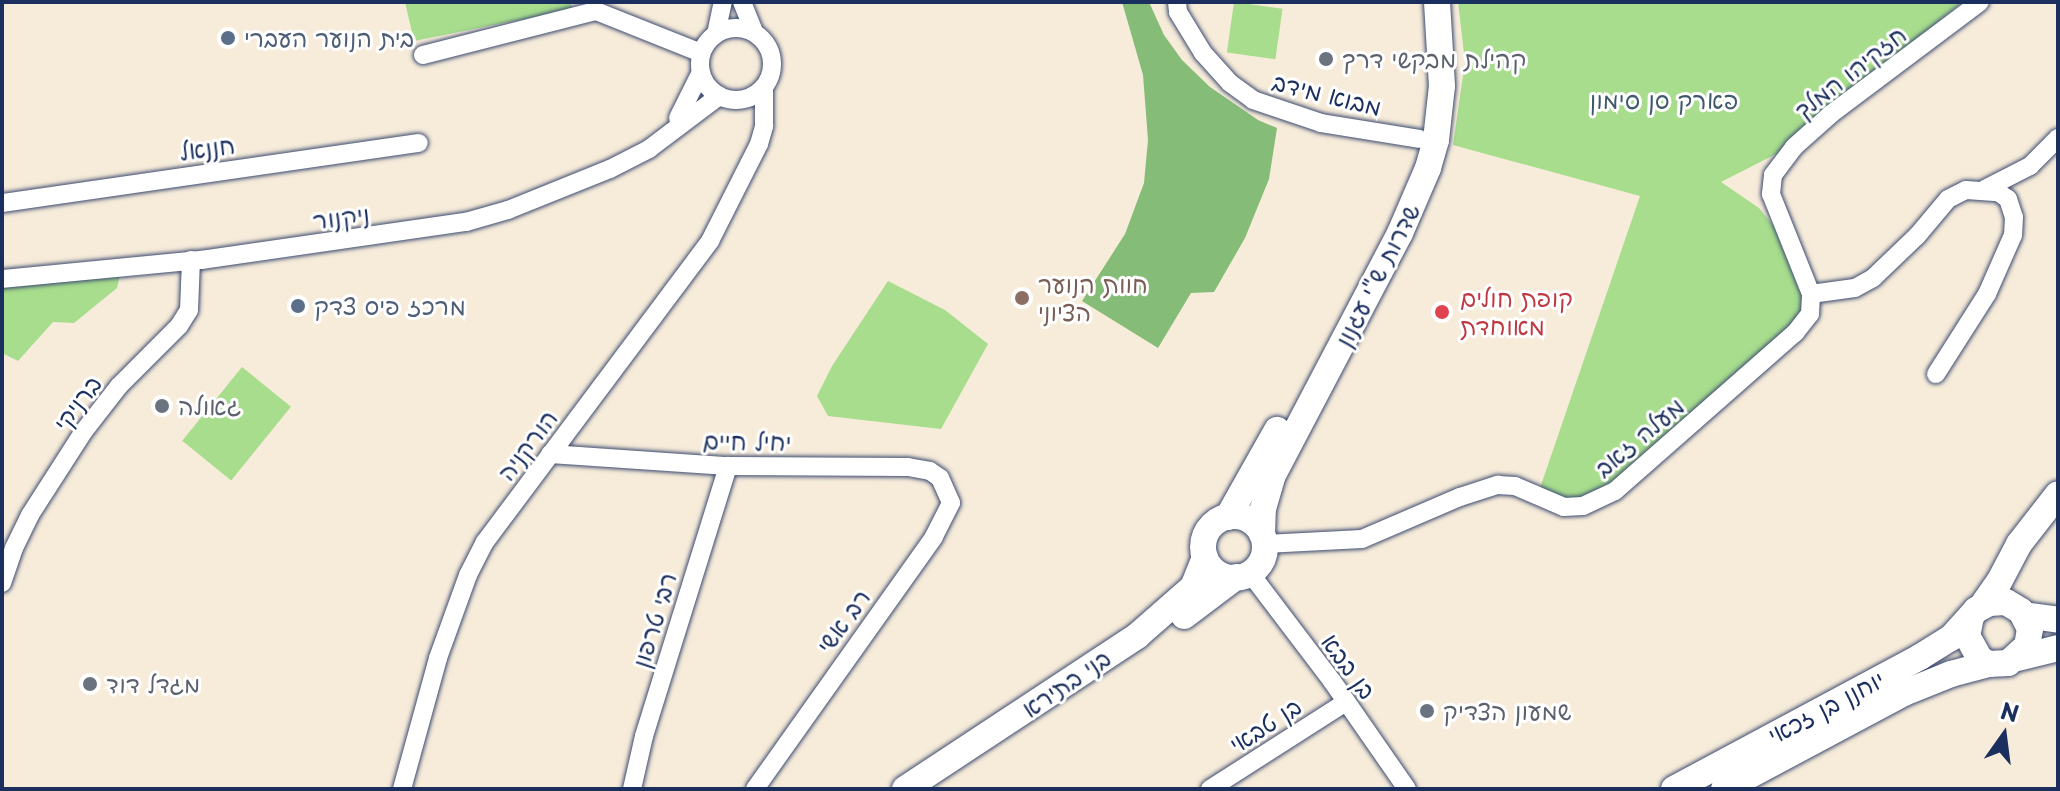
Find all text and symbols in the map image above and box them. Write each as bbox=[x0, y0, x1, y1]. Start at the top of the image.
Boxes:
street label: חזקיהו המלך bbox=[1789, 20, 1911, 124]
place label: בית הנוער העברי bbox=[244, 24, 414, 52]
marker: בית הנוער העברי bbox=[219, 29, 237, 47]
place label: קהילת מבקשי דרך bbox=[1342, 45, 1526, 73]
marker: קהילת מבקשי דרך bbox=[1317, 50, 1335, 68]
street label: מבוא מידב bbox=[1269, 67, 1385, 121]
park label: פארק סן סימון bbox=[1590, 86, 1738, 114]
street label: חננאל bbox=[177, 130, 237, 166]
street label: ניקנור bbox=[311, 199, 371, 235]
street label: שדרות ש"י עגנון bbox=[1329, 199, 1425, 351]
place label: חוות הנוער הציוני bbox=[1038, 270, 1148, 326]
place label: קופת חולים מאוחדת bbox=[1460, 284, 1573, 340]
marker: חוות הנוער הציוני bbox=[1013, 289, 1031, 307]
place label: מרכז פיס צדק bbox=[314, 292, 466, 320]
marker: מרכז פיס צדק bbox=[289, 297, 307, 315]
marker: קופת חולים מאוחדת bbox=[1431, 301, 1453, 323]
street label: ברניקי bbox=[47, 370, 107, 436]
street label: מעלה זאב bbox=[1589, 391, 1689, 483]
place label: גאולה bbox=[178, 392, 241, 420]
marker: גאולה bbox=[153, 397, 171, 415]
street label: הורקניה bbox=[491, 404, 563, 486]
street label: יחיל חיים bbox=[702, 426, 792, 456]
street label: רבי טרפון bbox=[626, 569, 682, 671]
street label: רב אשי bbox=[810, 583, 876, 659]
street label: בן בבא bbox=[1316, 628, 1382, 704]
street label: בני בתירא bbox=[1016, 643, 1116, 723]
street label: יוחנן בן זכאי bbox=[1763, 664, 1889, 750]
place label: מגדל דוד bbox=[106, 670, 200, 698]
marker: מגדל דוד bbox=[81, 675, 99, 693]
street label: בן טבאי bbox=[1224, 691, 1306, 759]
text: N bbox=[1997, 693, 2022, 729]
north arrow bbox=[1964, 695, 2044, 775]
place label: שמעון הצדיק bbox=[1443, 697, 1571, 725]
marker: שמעון הצדיק bbox=[1418, 702, 1436, 720]

